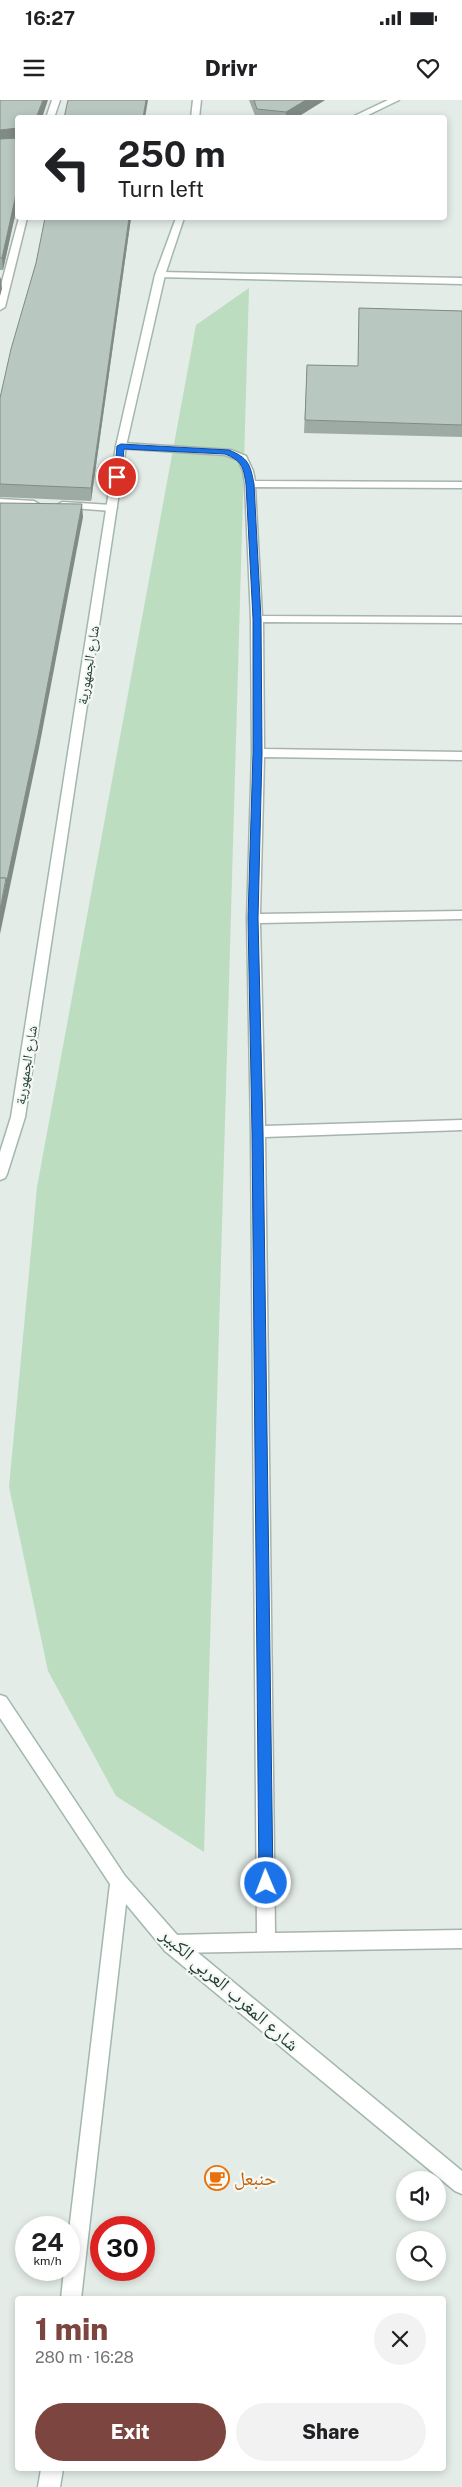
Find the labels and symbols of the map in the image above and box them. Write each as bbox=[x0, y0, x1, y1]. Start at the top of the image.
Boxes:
pin bbox=[96, 456, 138, 498]
street label: شارع الجمهورية bbox=[74, 624, 104, 706]
street label: شارع الجمهورية bbox=[12, 1024, 42, 1106]
position arrow bbox=[239, 1856, 291, 1908]
street label: شارع المغرب العربي الكبير bbox=[152, 1922, 304, 2059]
cafe icon: حنبعل bbox=[204, 2165, 230, 2191]
place label: حنبعل bbox=[234, 2167, 276, 2190]
speed limit sign: 30 bbox=[90, 2216, 155, 2281]

